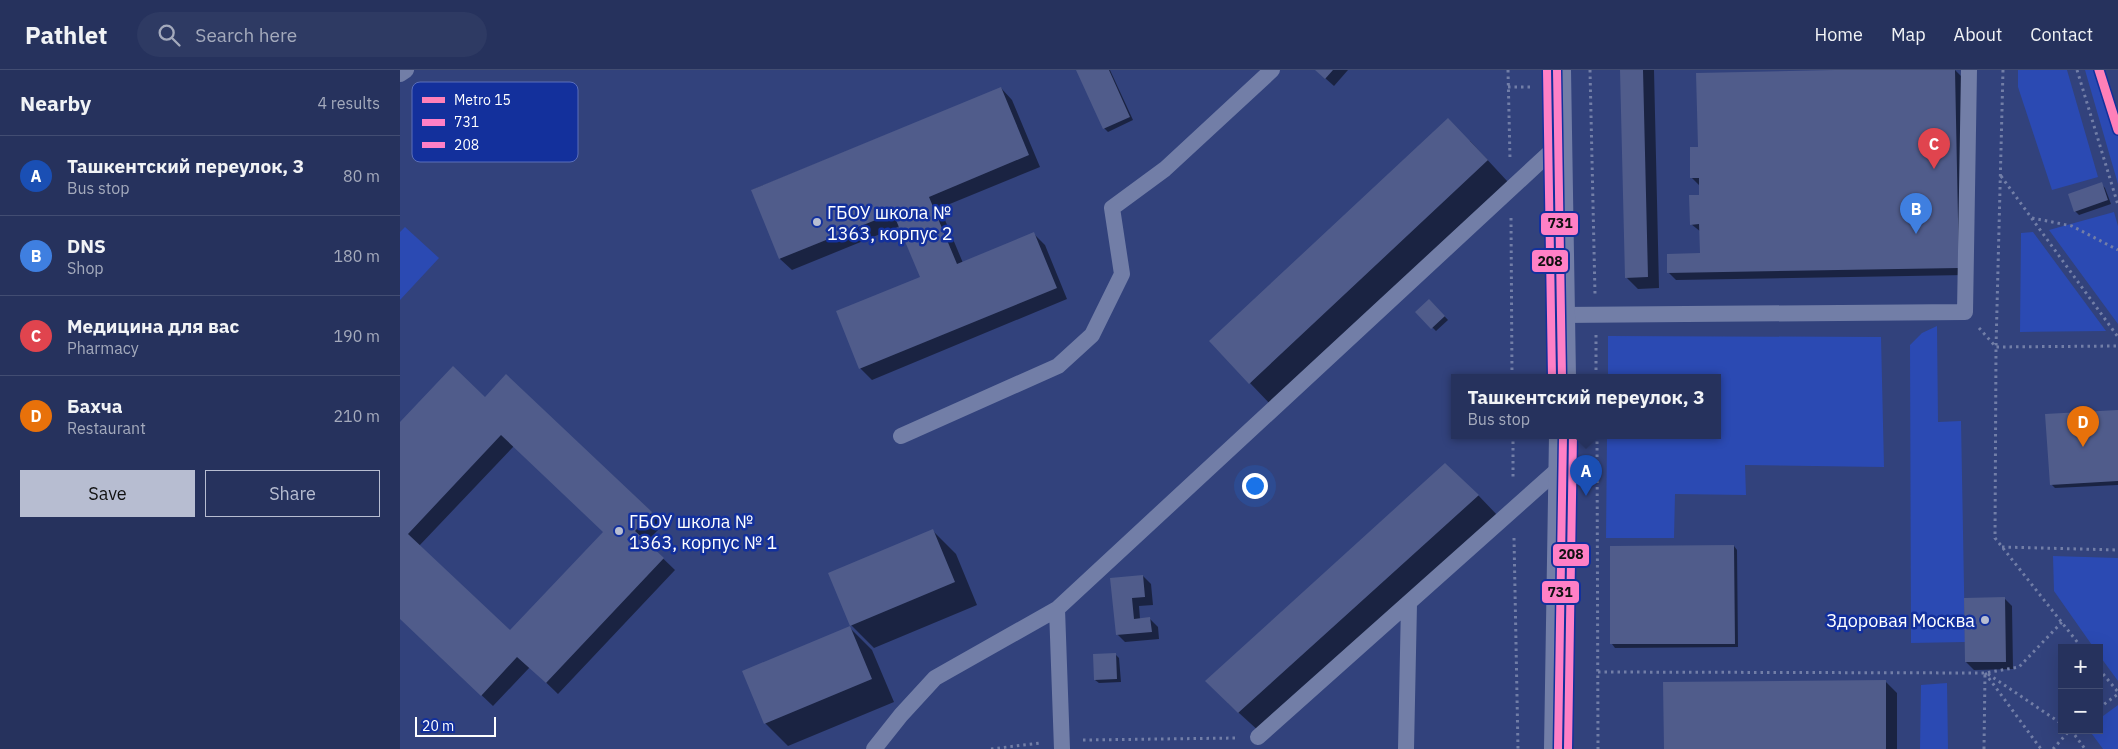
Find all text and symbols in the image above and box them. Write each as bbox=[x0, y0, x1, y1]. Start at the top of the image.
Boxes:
search box bbox=[137, 12, 487, 57]
text: Pathlet bbox=[25, 19, 107, 51]
icon: search bbox=[155, 21, 183, 49]
text: Search here bbox=[195, 23, 297, 47]
text: Home bbox=[1815, 23, 1863, 46]
text: Map bbox=[1891, 23, 1926, 46]
text: About bbox=[1954, 23, 2002, 46]
text: Contact bbox=[2030, 23, 2093, 46]
legend bbox=[412, 82, 578, 162]
text: Nearby bbox=[20, 89, 91, 117]
text: Metro 15 bbox=[454, 91, 511, 109]
text: 4 results bbox=[317, 93, 380, 113]
text: 731 bbox=[454, 113, 479, 131]
pin: C bbox=[1918, 128, 1950, 169]
text: 208 bbox=[454, 136, 479, 154]
text: Ташкентский переулок, 3 bbox=[67, 154, 304, 178]
text: A bbox=[31, 166, 41, 186]
text: 80 m bbox=[343, 166, 380, 186]
text: Bus stop bbox=[67, 178, 130, 198]
pin: B bbox=[1900, 193, 1932, 234]
place label: ГБОУ школа № 1363, корпус 2 bbox=[827, 201, 953, 245]
line badge: 731 bbox=[1540, 212, 1579, 236]
text: 731 bbox=[1547, 214, 1573, 232]
marker: ГБОУ школа № 1363, корпус 2 bbox=[811, 216, 823, 228]
text: DNS bbox=[67, 234, 106, 258]
text: B bbox=[31, 246, 41, 266]
text: 180 m bbox=[333, 246, 380, 266]
line badge: 208 bbox=[1531, 249, 1569, 273]
text: 208 bbox=[1537, 252, 1563, 270]
text: Shop bbox=[67, 258, 104, 278]
text: Медицина для вас bbox=[67, 314, 239, 338]
text: C bbox=[31, 326, 41, 346]
text: 190 m bbox=[333, 326, 380, 346]
text: Pharmacy bbox=[67, 338, 139, 358]
popup bbox=[1451, 374, 1721, 439]
text: Ташкентский переулок, 3 bbox=[1467, 385, 1705, 409]
text: Бахча bbox=[67, 394, 123, 418]
text: D bbox=[30, 406, 42, 426]
text: 210 m bbox=[333, 406, 380, 426]
pin: D bbox=[2067, 406, 2099, 447]
text: Bus stop bbox=[1467, 409, 1530, 429]
text: Restaurant bbox=[67, 418, 146, 438]
pin: A bbox=[1570, 455, 1602, 496]
button: Save bbox=[20, 470, 195, 517]
button: Share bbox=[205, 470, 380, 517]
your location bbox=[1242, 473, 1268, 499]
place label: ГБОУ школа № 1363, корпус № 1 bbox=[629, 510, 777, 554]
marker: ГБОУ школа № 1363, корпус № 1 bbox=[613, 525, 625, 537]
line badge: 208 bbox=[1552, 543, 1590, 567]
text: 208 bbox=[1558, 545, 1584, 563]
line badge: 731 bbox=[1541, 580, 1580, 604]
text: 731 bbox=[1547, 583, 1573, 601]
place label: Здоровая Москва bbox=[1826, 609, 1975, 632]
marker: Здоровая Москва bbox=[1979, 614, 1991, 626]
map controls bbox=[2058, 644, 2103, 734]
button: + bbox=[2058, 644, 2103, 689]
button: − bbox=[2058, 689, 2103, 734]
scale bar bbox=[415, 714, 496, 737]
text: 20 m bbox=[422, 717, 454, 735]

